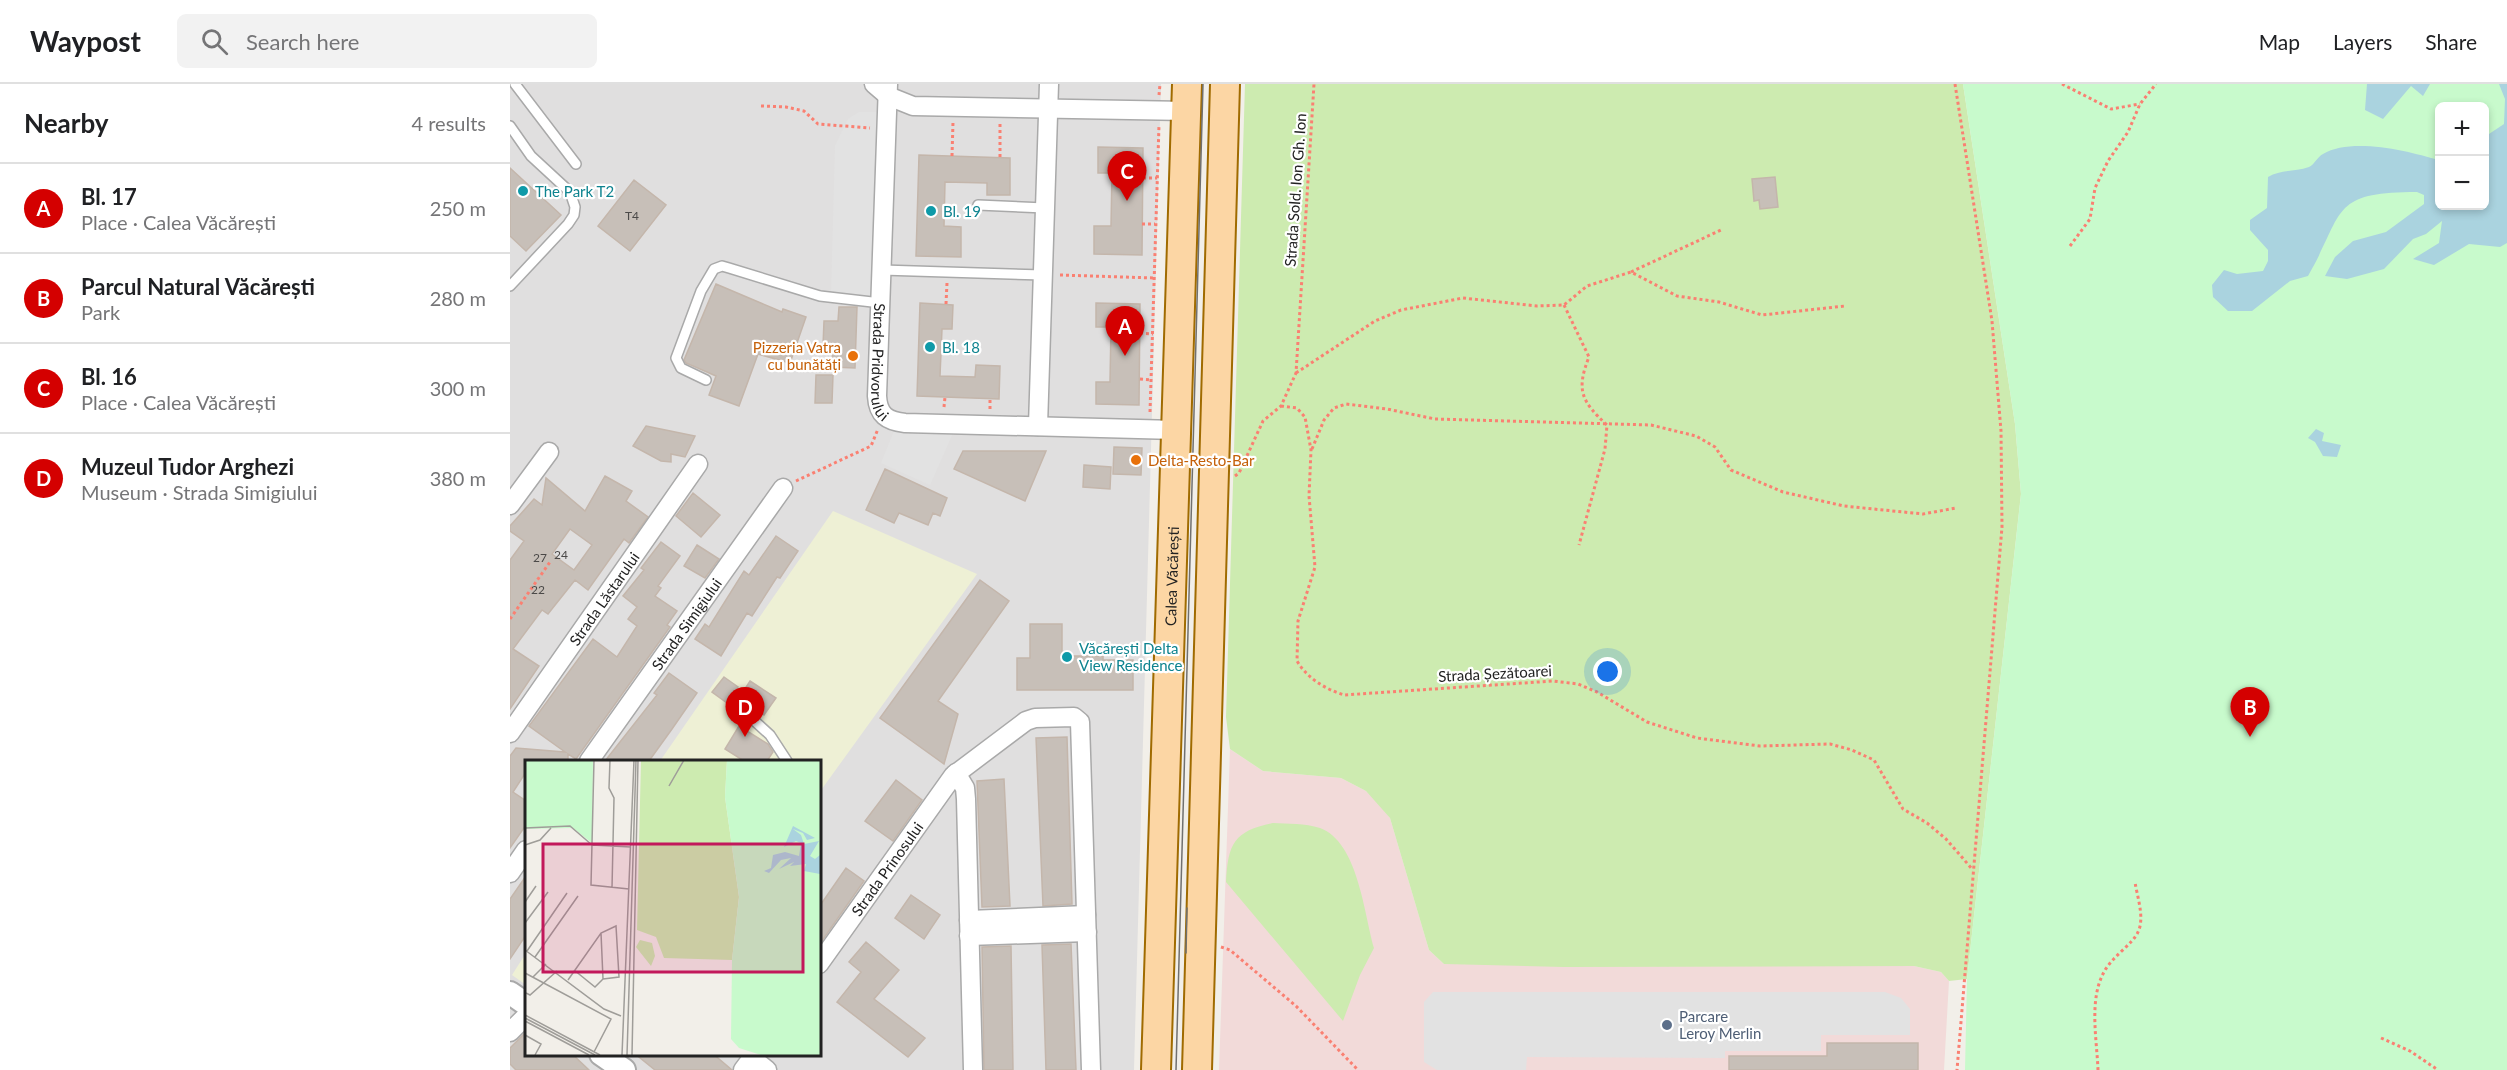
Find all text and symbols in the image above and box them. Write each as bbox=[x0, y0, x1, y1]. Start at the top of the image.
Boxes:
search box bbox=[177, 14, 597, 68]
text: Waypost bbox=[30, 24, 141, 58]
icon: search bbox=[198, 25, 231, 58]
text: Search here bbox=[246, 28, 359, 55]
text: Map bbox=[2259, 29, 2300, 54]
text: Layers bbox=[2333, 29, 2392, 54]
text: Share bbox=[2425, 29, 2477, 54]
map controls bbox=[2435, 102, 2489, 210]
button: + bbox=[2435, 102, 2489, 156]
text: Nearby bbox=[24, 107, 109, 139]
text: 4 results bbox=[411, 111, 486, 135]
street label: Strada Sold. Ion Gh. Ion bbox=[1281, 113, 1309, 267]
pin: C bbox=[1108, 152, 1146, 201]
button: − bbox=[2435, 156, 2489, 210]
place label: The Park T2 bbox=[535, 182, 614, 200]
text: Bl. 17 bbox=[81, 183, 137, 210]
marker: The Park T2 bbox=[516, 184, 530, 198]
text: A bbox=[37, 196, 50, 220]
text: 250 m bbox=[430, 196, 486, 220]
place label: Bl. 19 bbox=[943, 202, 981, 220]
marker: Bl. 19 bbox=[924, 204, 938, 218]
house number: T4 bbox=[625, 208, 639, 223]
text: Place · Calea Văcărești bbox=[81, 210, 276, 234]
text: Parcul Natural Văcărești bbox=[81, 273, 315, 300]
text: B bbox=[37, 286, 50, 310]
text: 280 m bbox=[430, 286, 486, 310]
text: Park bbox=[81, 300, 120, 324]
street label: Strada Pridvorului bbox=[868, 303, 892, 425]
pin: A bbox=[1106, 306, 1144, 356]
place label: Pizzeria Vatra cu bunătăți bbox=[753, 338, 841, 373]
place label: Bl. 18 bbox=[942, 338, 980, 356]
marker: Bl. 18 bbox=[923, 340, 937, 354]
marker: Pizzeria Vatra cu bunătăți bbox=[846, 349, 860, 363]
text: Bl. 16 bbox=[81, 363, 137, 390]
text: C bbox=[37, 376, 50, 400]
text: 300 m bbox=[430, 376, 486, 400]
text: Place · Calea Văcărești bbox=[81, 390, 276, 414]
place label: Delta-Resto-Bar bbox=[1148, 451, 1255, 469]
text: Muzeul Tudor Arghezi bbox=[81, 453, 294, 480]
marker: Delta-Resto-Bar bbox=[1129, 453, 1143, 467]
text: D bbox=[36, 466, 51, 490]
text: 380 m bbox=[430, 466, 486, 490]
text: Museum · Strada Simigiului bbox=[81, 480, 318, 504]
street label: Calea Văcărești bbox=[1161, 526, 1182, 626]
house number: 24 bbox=[554, 547, 568, 562]
street label: Strada Lăstarului bbox=[565, 548, 643, 649]
house number: 27 bbox=[533, 550, 547, 565]
street label: Strada Simigiului bbox=[647, 575, 725, 674]
house number: 22 bbox=[531, 582, 545, 597]
place label: Văcărești Delta View Residence bbox=[1079, 639, 1183, 674]
marker: Văcărești Delta View Residence bbox=[1060, 650, 1074, 664]
your location bbox=[1593, 657, 1622, 686]
street label: Strada Șezătoarei bbox=[1438, 661, 1552, 685]
pin: D bbox=[726, 688, 764, 737]
pin: B bbox=[2230, 688, 2270, 737]
inset map bbox=[525, 760, 820, 1055]
street label: Strada Prinosului bbox=[847, 818, 926, 919]
place label: Parcare Leroy Merlin bbox=[1679, 1007, 1761, 1042]
marker: Parcare Leroy Merlin bbox=[1660, 1018, 1674, 1032]

